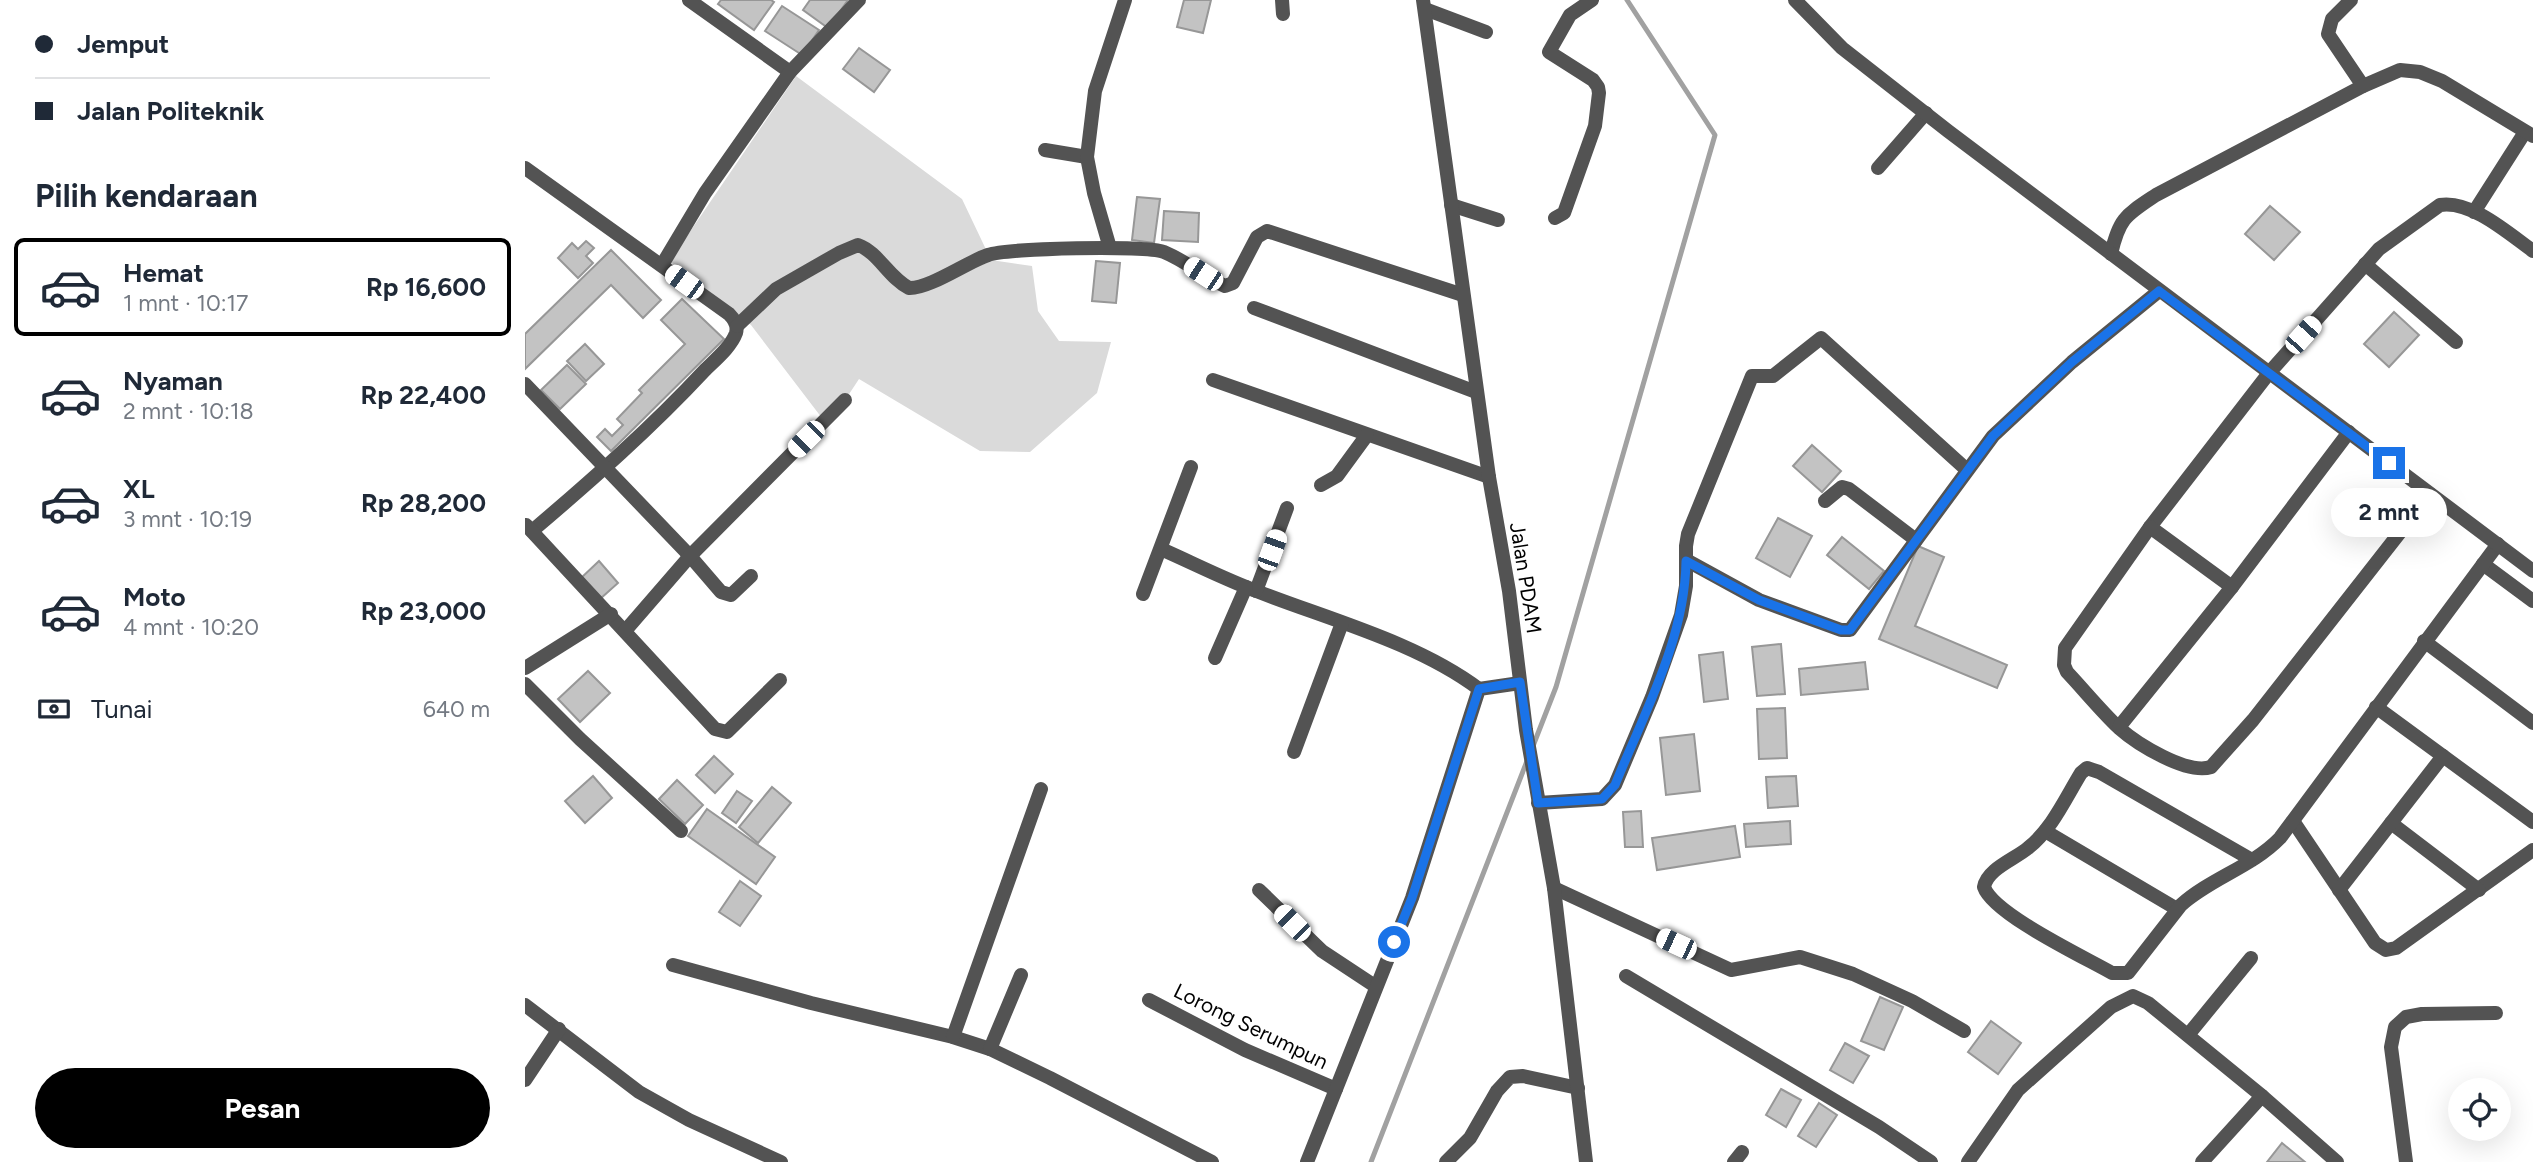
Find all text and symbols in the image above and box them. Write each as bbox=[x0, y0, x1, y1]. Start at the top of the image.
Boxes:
text: Jemput bbox=[77, 28, 169, 60]
text: Jalan Politeknik bbox=[77, 95, 264, 127]
text: Pilih kendaraan bbox=[35, 177, 258, 215]
car bbox=[1180, 254, 1227, 294]
icon: car bbox=[39, 256, 102, 319]
text: Hemat bbox=[123, 257, 204, 289]
car bbox=[661, 261, 708, 303]
text: Rp 16,600 bbox=[366, 271, 486, 303]
text: 1 mnt · 10:17 bbox=[123, 289, 248, 317]
car bbox=[2282, 312, 2325, 358]
icon: car bbox=[39, 364, 102, 427]
text: Nyaman bbox=[123, 365, 223, 397]
text: Rp 22,400 bbox=[360, 379, 486, 411]
text: 2 mnt · 10:18 bbox=[123, 397, 254, 425]
car bbox=[784, 417, 829, 461]
route end bbox=[2373, 447, 2405, 479]
icon: car bbox=[39, 472, 102, 535]
text: XL bbox=[123, 473, 155, 505]
text: Rp 28,200 bbox=[361, 487, 486, 519]
callout: 2 mnt bbox=[2331, 488, 2447, 536]
text: 2 mnt bbox=[2358, 498, 2420, 526]
text: 3 mnt · 10:19 bbox=[123, 505, 252, 533]
street label: Jalan PDAM bbox=[1505, 521, 1547, 635]
car bbox=[1255, 527, 1290, 573]
icon: car bbox=[39, 580, 102, 643]
text: Moto bbox=[123, 581, 186, 613]
text: Rp 23,000 bbox=[361, 595, 486, 627]
text: 4 mnt · 10:20 bbox=[123, 613, 259, 641]
icon: cash bbox=[35, 690, 73, 728]
text: Tunai bbox=[91, 693, 152, 725]
text: 640 m bbox=[423, 695, 490, 723]
car bbox=[1270, 901, 1315, 945]
route start bbox=[1378, 926, 1410, 958]
car bbox=[1653, 926, 1700, 962]
street label: Lorong Serumpun bbox=[1170, 978, 1332, 1074]
button: Pesan bbox=[35, 1068, 490, 1148]
map controls bbox=[2448, 1078, 2511, 1141]
button: locate bbox=[2448, 1078, 2511, 1141]

